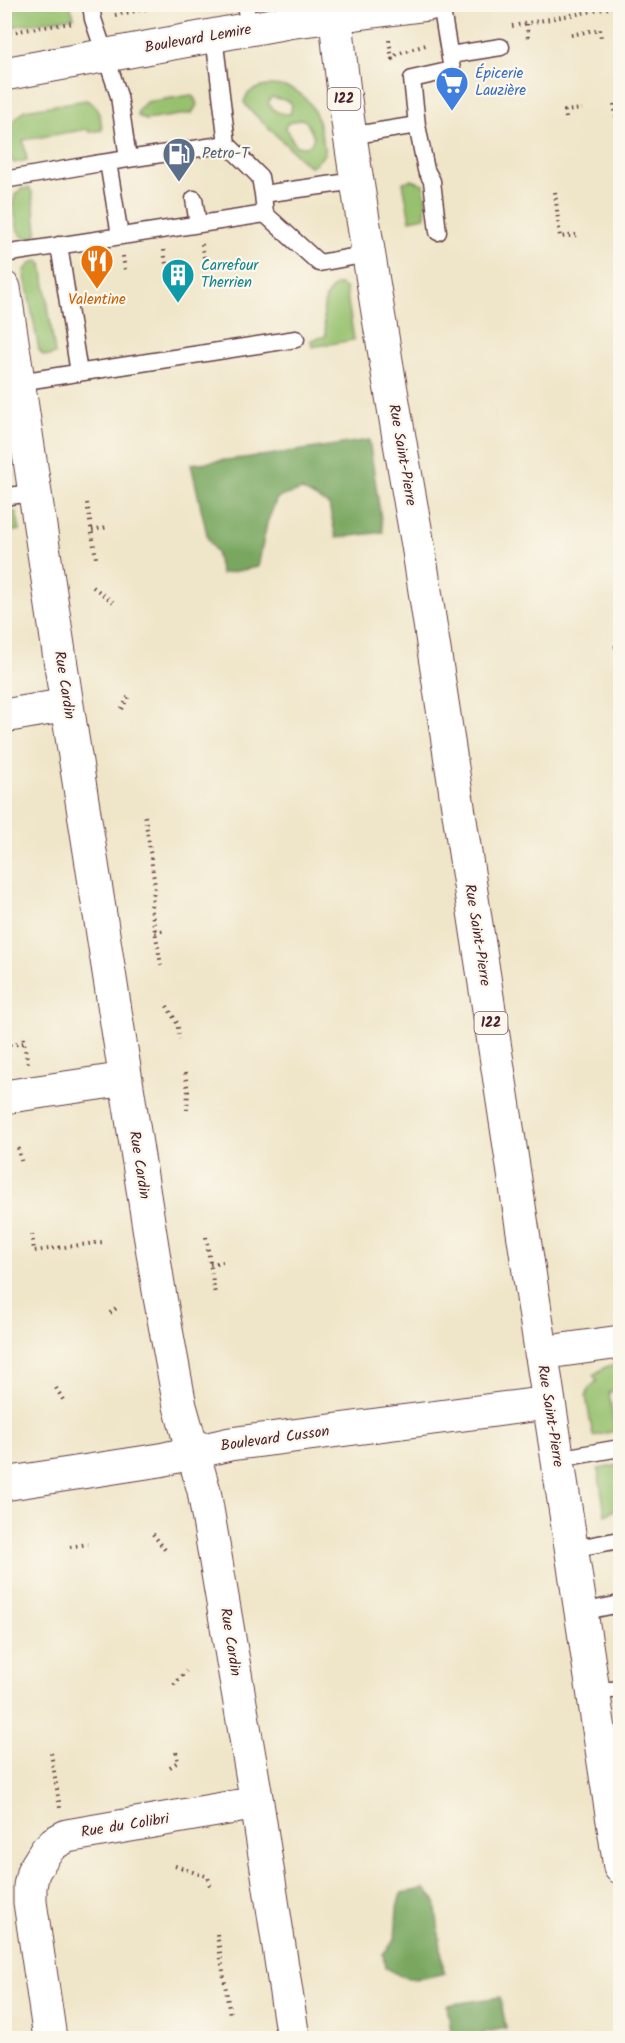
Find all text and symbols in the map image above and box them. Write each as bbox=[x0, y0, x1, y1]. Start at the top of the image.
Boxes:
street label: Boulevard Lemire bbox=[143, 18, 253, 60]
place label: Épicerie Lauzière bbox=[475, 62, 526, 103]
supermarket icon: Épicerie Lauzière bbox=[434, 65, 470, 112]
road number: 122 bbox=[328, 88, 360, 110]
fuel station icon: Petro-T bbox=[161, 136, 197, 183]
place label: Petro-T bbox=[202, 142, 251, 166]
restaurant icon: Valentine bbox=[79, 243, 115, 290]
place label: Carrefour Therrien bbox=[201, 254, 259, 295]
building icon: Carrefour Therrien bbox=[160, 257, 196, 304]
place label: Valentine bbox=[68, 288, 126, 312]
street label: Rue Saint-Pierre bbox=[381, 402, 423, 508]
street label: Rue Cardin bbox=[47, 649, 81, 721]
street label: Rue Saint-Pierre bbox=[457, 882, 497, 988]
road number: 122 bbox=[474, 1012, 508, 1034]
street label: Rue Cardin bbox=[122, 1129, 156, 1201]
street label: Rue Saint-Pierre bbox=[530, 1363, 570, 1469]
street label: Boulevard Cusson bbox=[219, 1419, 331, 1459]
street label: Rue Cardin bbox=[213, 1606, 247, 1678]
street label: Rue du Colibri bbox=[79, 1807, 172, 1845]

